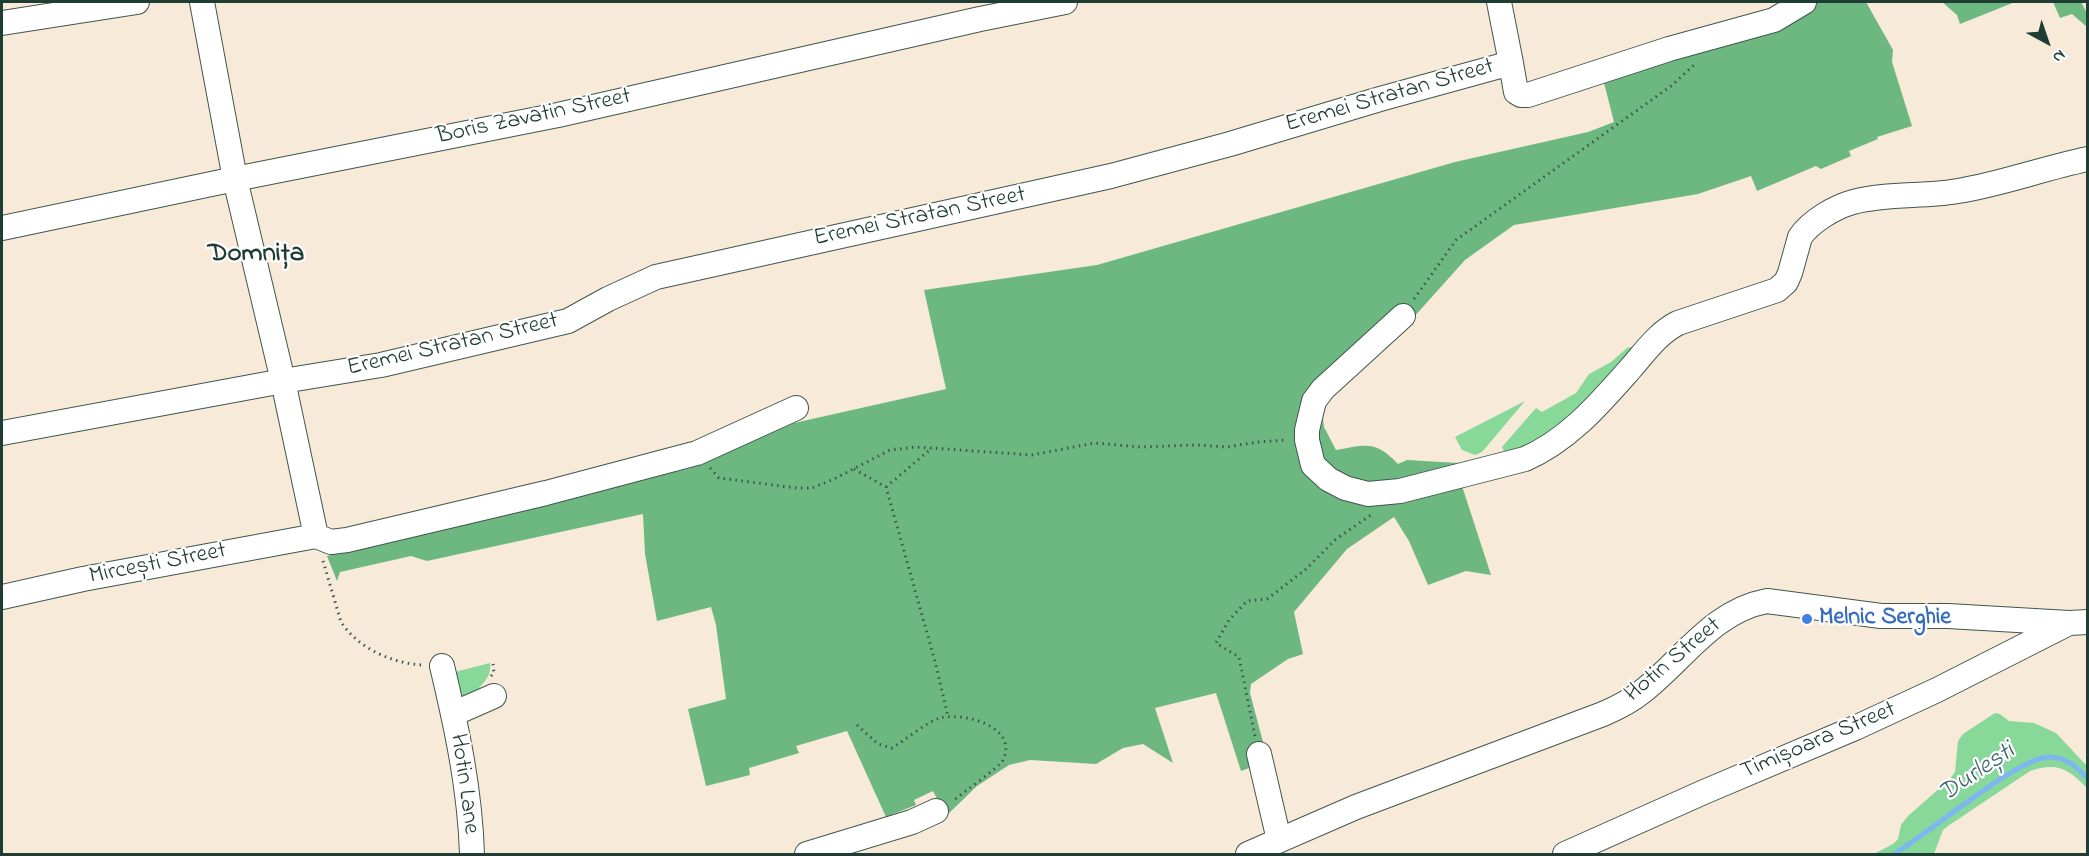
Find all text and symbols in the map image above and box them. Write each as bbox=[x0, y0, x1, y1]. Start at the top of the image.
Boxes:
north arrow bbox=[2017, 12, 2077, 72]
text: N bbox=[2047, 43, 2070, 68]
street label: Eremei Stratan Street bbox=[1282, 53, 1498, 141]
street label: Boris Zavatin Street bbox=[434, 83, 634, 153]
street label: Eremei Stratan Street bbox=[812, 181, 1028, 255]
district label: Domnița bbox=[208, 240, 304, 272]
street label: Eremei Stratan Street bbox=[345, 308, 561, 384]
street label: Mircești Street bbox=[87, 538, 229, 592]
place label: Melnic Serghie bbox=[1819, 605, 1951, 633]
street label: Hotin Street bbox=[1620, 612, 1728, 710]
marker: Melnic Serghie bbox=[1800, 612, 1814, 626]
street label: Timișoara Street bbox=[1737, 696, 1901, 788]
street label: Hotin Lane bbox=[442, 732, 484, 836]
water label: Durlești bbox=[1934, 737, 2022, 811]

